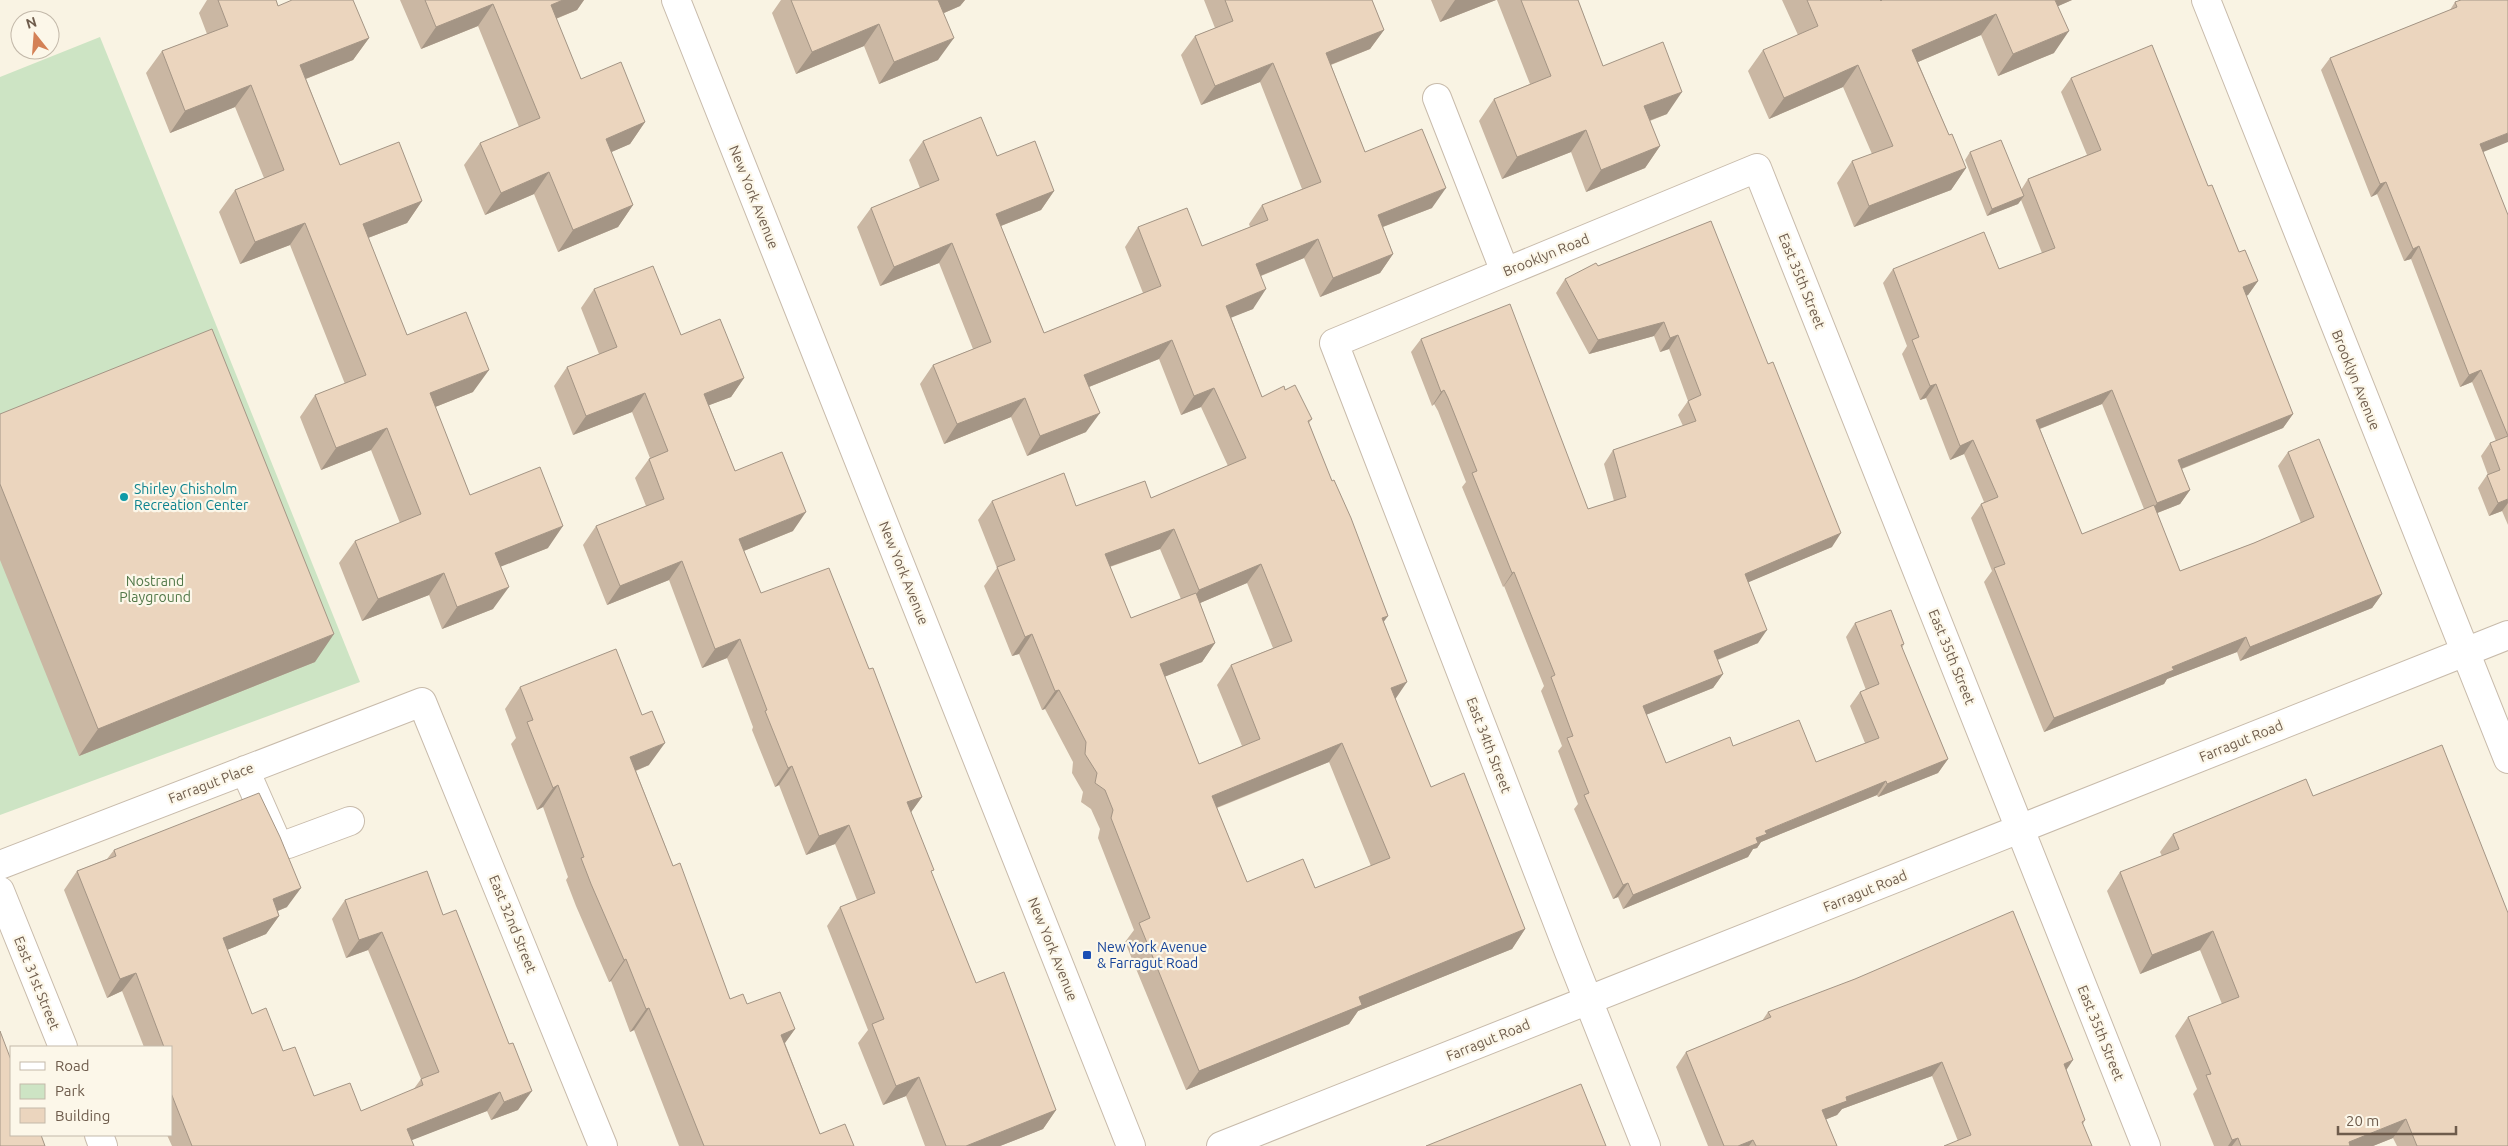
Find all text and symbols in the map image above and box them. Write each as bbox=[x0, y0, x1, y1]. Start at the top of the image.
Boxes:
north arrow bbox=[10, 10, 60, 60]
text: N bbox=[24, 13, 39, 32]
street label: New York Avenue bbox=[726, 143, 782, 251]
street label: Brooklyn Road bbox=[1501, 230, 1591, 280]
street label: East 35th Street bbox=[1776, 231, 1829, 331]
street label: Brooklyn Avenue bbox=[2329, 328, 2383, 432]
place label: Shirley Chisholm Recreation Center bbox=[134, 481, 249, 513]
marker: Shirley Chisholm Recreation Center bbox=[118, 491, 130, 503]
street label: New York Avenue bbox=[876, 519, 932, 627]
park label: Nostrand Playground bbox=[119, 573, 191, 605]
street label: East 35th Street bbox=[1926, 607, 1979, 707]
street label: East 34th Street bbox=[1463, 695, 1515, 796]
street label: Farragut Road bbox=[2197, 717, 2285, 765]
street label: Farragut Place bbox=[166, 759, 256, 807]
street label: Farragut Road bbox=[1821, 867, 1909, 915]
street label: East 32nd Street bbox=[486, 873, 540, 976]
street label: New York Avenue bbox=[1025, 895, 1081, 1003]
street label: East 31st Street bbox=[11, 934, 63, 1033]
place label: New York Avenue & Farragut Road bbox=[1097, 939, 1207, 971]
marker: New York Avenue & Farragut Road bbox=[1081, 949, 1093, 961]
street label: East 35th Street bbox=[2075, 983, 2128, 1083]
street label: Farragut Road bbox=[1444, 1016, 1532, 1064]
legend bbox=[10, 1046, 172, 1136]
text: Road bbox=[55, 1057, 90, 1074]
text: Park bbox=[55, 1082, 85, 1099]
scale bar bbox=[2338, 1104, 2456, 1136]
text: Building bbox=[55, 1107, 110, 1124]
text: 20 m bbox=[2346, 1112, 2379, 1129]

